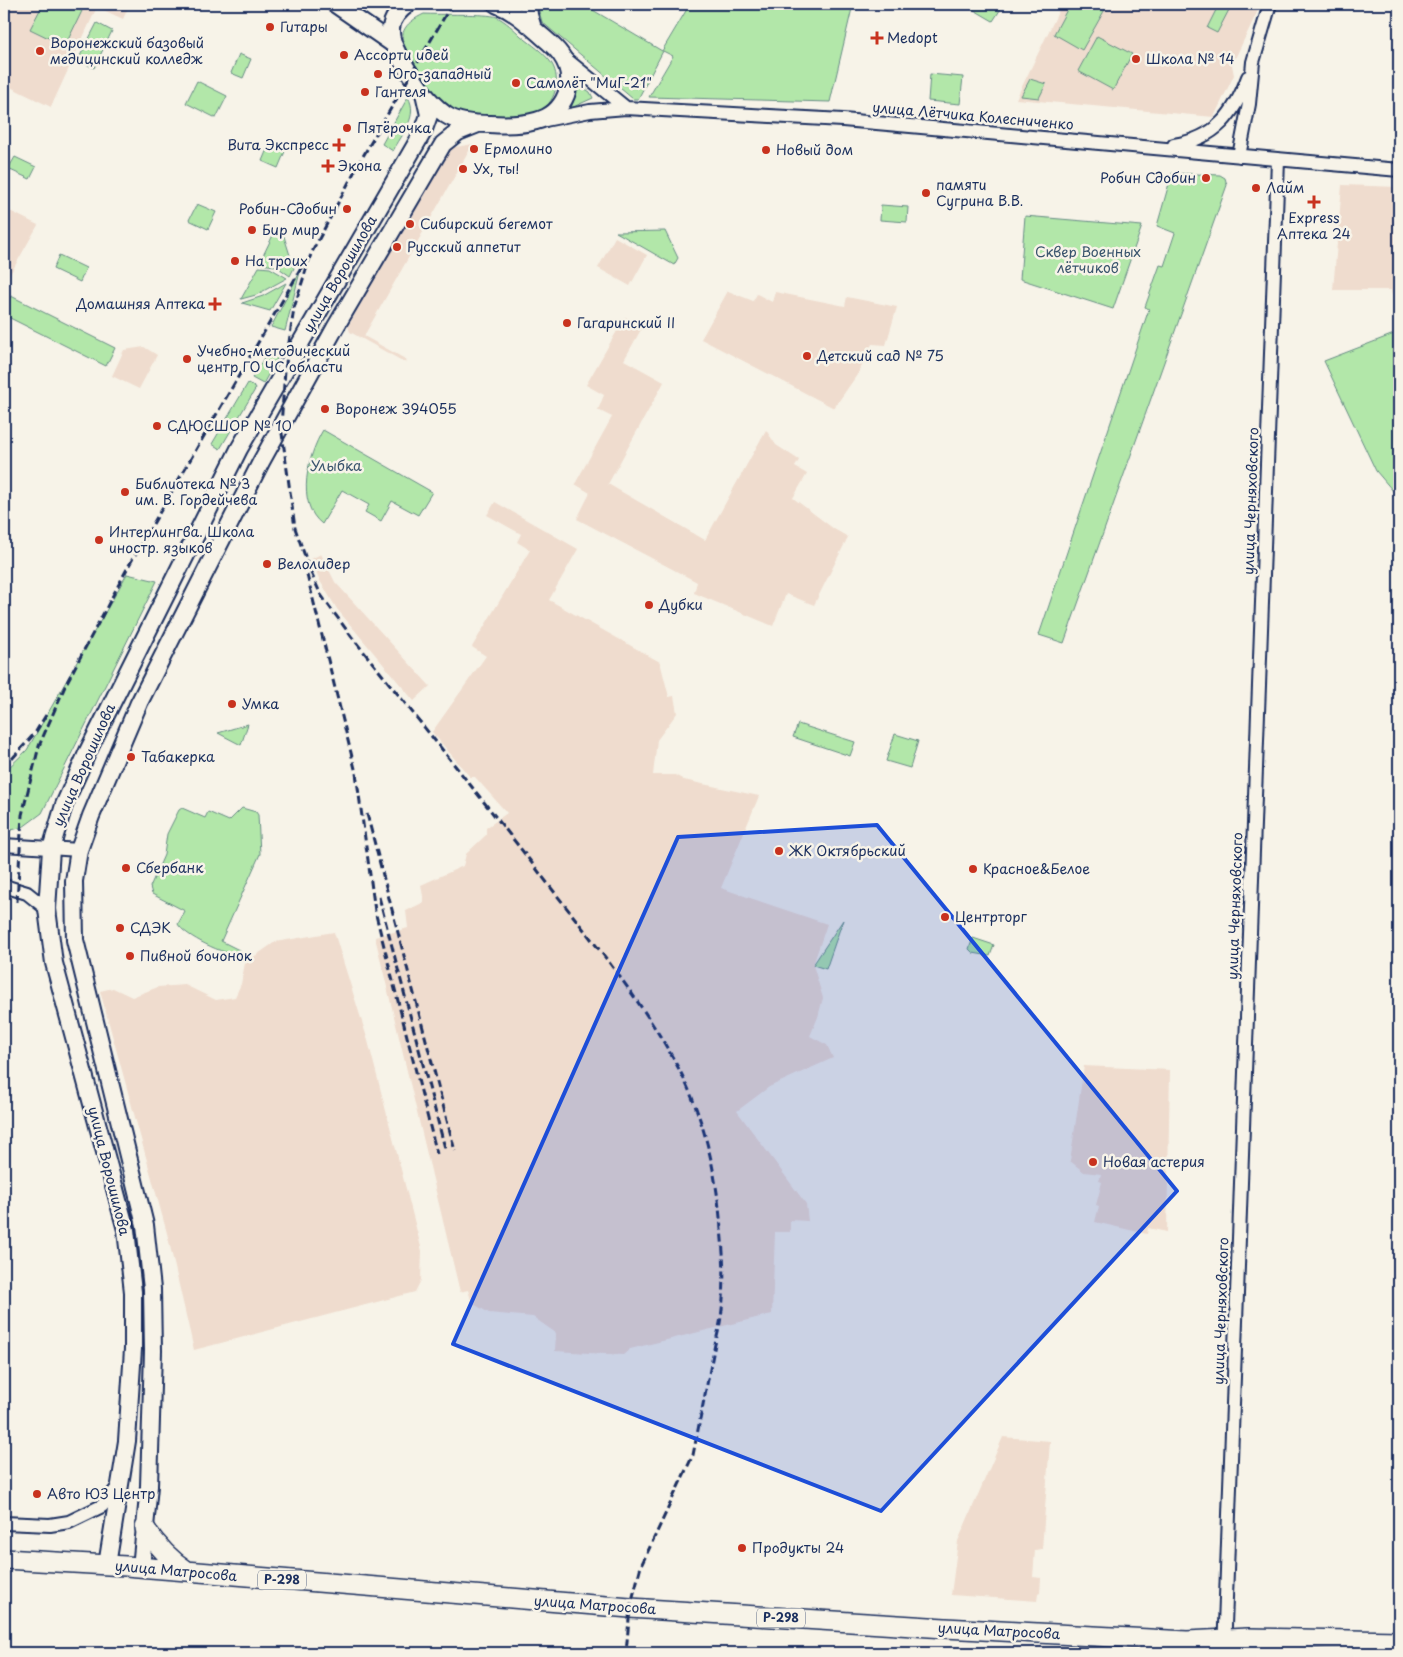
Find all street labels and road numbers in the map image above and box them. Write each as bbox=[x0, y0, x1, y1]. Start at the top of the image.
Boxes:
street label: улица Лётчика Колесниченко bbox=[872, 96, 1075, 135]
street label: улица Ворошилова bbox=[297, 211, 382, 336]
street label: улица Черняховского bbox=[1237, 427, 1264, 575]
street label: улица Ворошилова bbox=[47, 700, 120, 830]
street label: улица Черняховского bbox=[1221, 832, 1248, 980]
street label: улица Ворошилова bbox=[83, 1104, 136, 1238]
street label: улица Черняховского bbox=[1207, 1237, 1234, 1385]
street label: улица Матросова bbox=[114, 1555, 238, 1586]
road number: Р-298 bbox=[258, 1570, 306, 1590]
street label: улица Матросова bbox=[533, 1590, 657, 1619]
road number: Р-298 bbox=[757, 1609, 805, 1628]
street label: улица Матросова bbox=[937, 1617, 1061, 1644]

